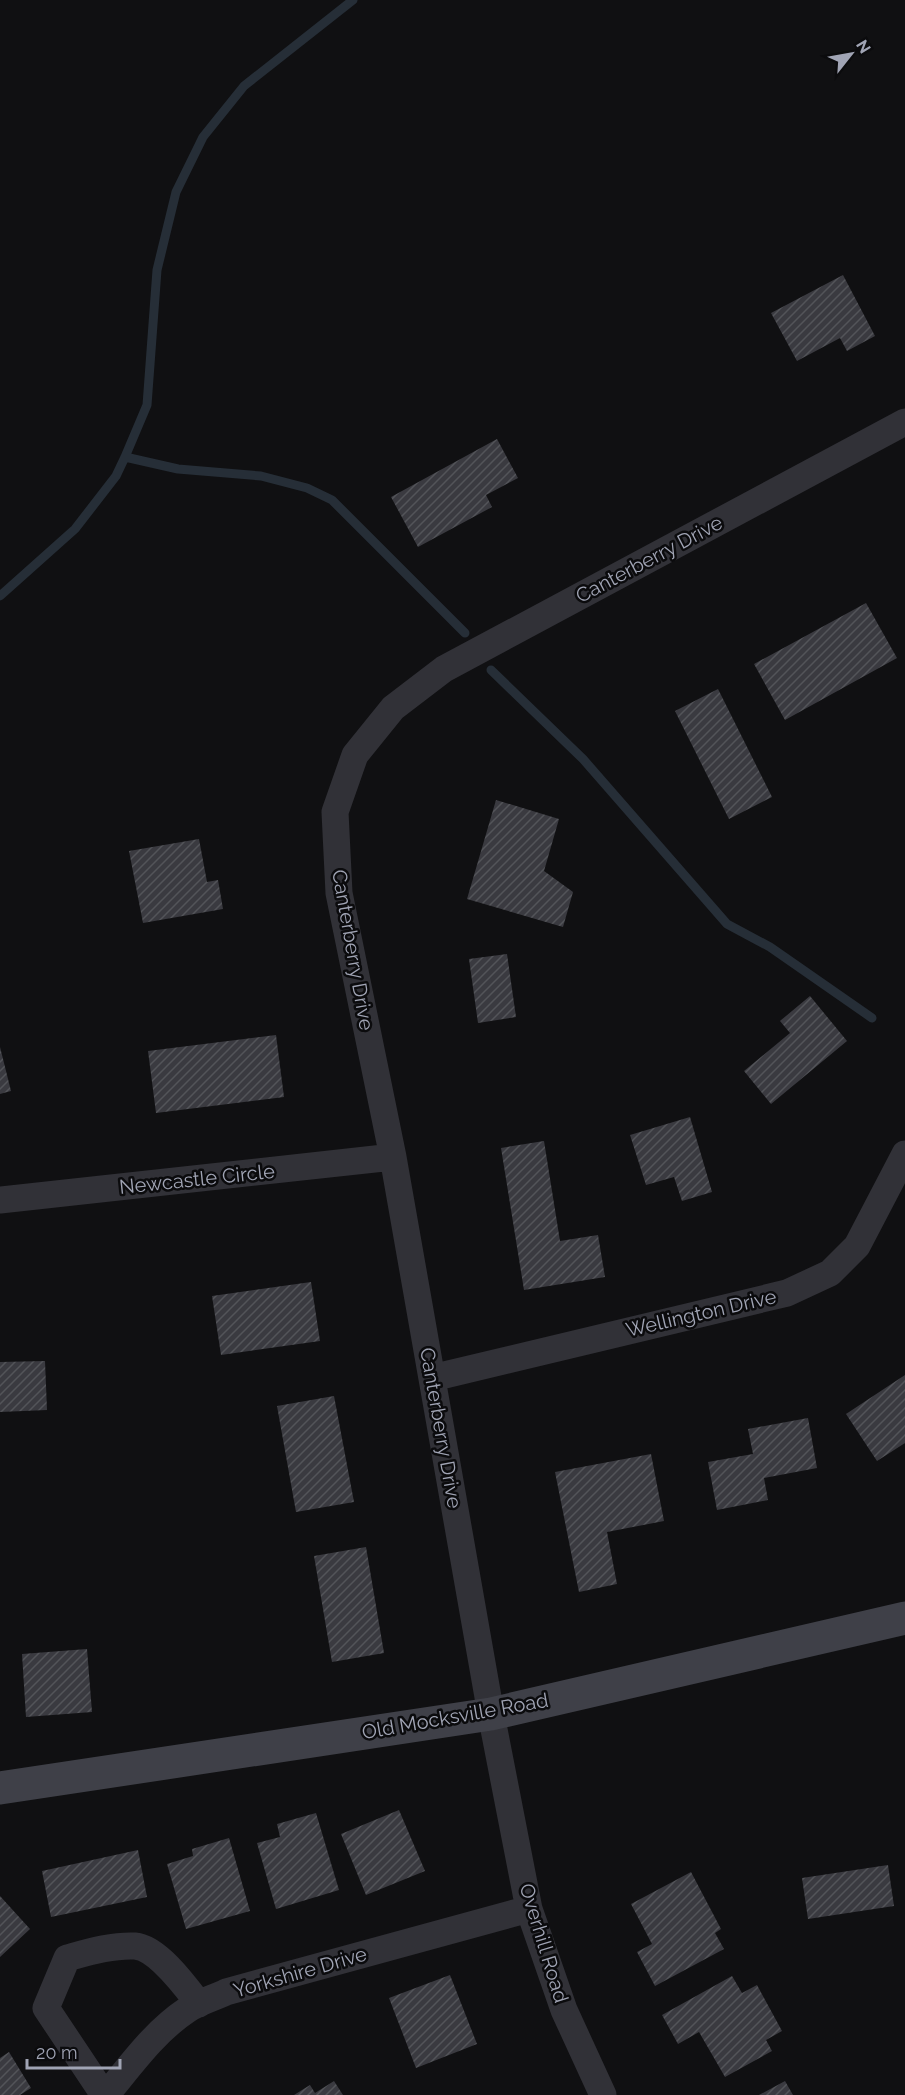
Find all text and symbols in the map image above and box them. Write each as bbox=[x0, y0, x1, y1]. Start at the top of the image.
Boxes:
north arrow bbox=[821, 24, 881, 84]
text: N bbox=[852, 36, 875, 57]
street label: Canterberry Drive bbox=[572, 510, 727, 608]
street label: Canterberry Drive bbox=[327, 868, 379, 1032]
street label: Newcastle Circle bbox=[118, 1159, 276, 1199]
street label: Wellington Drive bbox=[624, 1284, 779, 1342]
street label: Canterberry Drive bbox=[415, 1346, 467, 1510]
street label: Old Mocksville Road bbox=[360, 1688, 550, 1744]
street label: Overhill Road bbox=[514, 1880, 574, 2006]
street label: Yorkshire Drive bbox=[231, 1941, 370, 2003]
scale bar bbox=[27, 2032, 120, 2070]
text: 20 m bbox=[36, 2042, 78, 2063]

